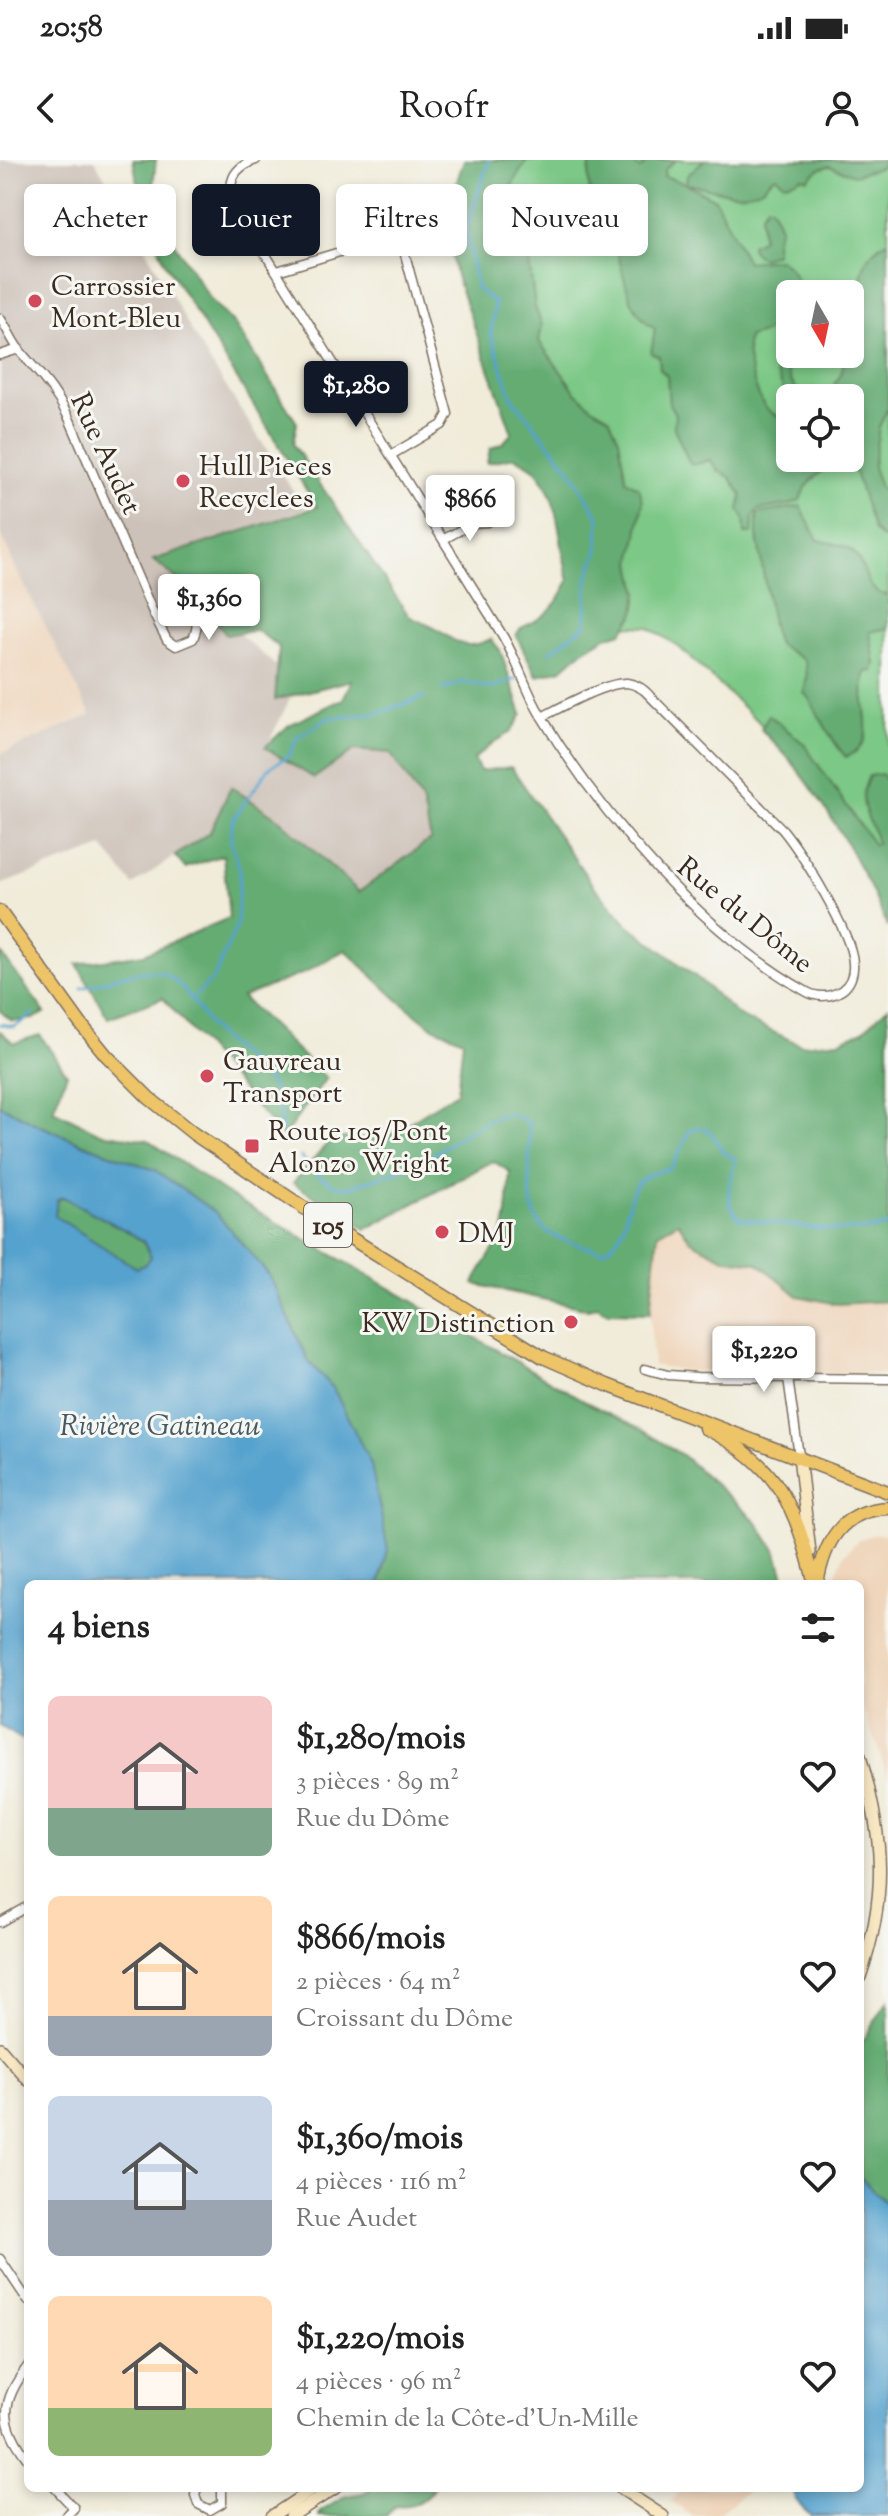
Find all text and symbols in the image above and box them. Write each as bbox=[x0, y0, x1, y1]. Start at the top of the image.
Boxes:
text: 20:58 bbox=[40, 7, 103, 50]
text: Roofr bbox=[399, 82, 489, 134]
icon: back bbox=[24, 86, 68, 130]
icon: person bbox=[820, 86, 864, 130]
chip: Acheter bbox=[24, 184, 176, 256]
chip: Louer bbox=[192, 184, 320, 256]
chip: Filtres bbox=[336, 184, 467, 256]
chip: Nouveau bbox=[483, 184, 648, 256]
place label: Carrossier Mont-Bleu bbox=[51, 268, 181, 340]
north arrow bbox=[776, 280, 864, 368]
map controls bbox=[776, 280, 864, 472]
marker: Carrossier Mont-Bleu bbox=[26, 292, 44, 310]
pin: $1,280 bbox=[291, 361, 421, 429]
text: $1,280 bbox=[322, 368, 390, 405]
button: locate bbox=[776, 384, 864, 472]
street label: Rue Audet bbox=[59, 387, 150, 522]
place label: Hull Pieces Recyclees bbox=[199, 448, 332, 520]
marker: Hull Pieces Recyclees bbox=[174, 472, 192, 490]
pin: $866 bbox=[423, 475, 517, 543]
text: $866 bbox=[444, 482, 496, 519]
pin: $1,360 bbox=[144, 574, 274, 642]
text: $1,360 bbox=[176, 581, 242, 618]
street label: Rue du Dôme bbox=[667, 849, 821, 984]
place label: Gauvreau Transport bbox=[223, 1043, 343, 1115]
marker: Gauvreau Transport bbox=[198, 1067, 216, 1085]
place label: Route 105/Pont Alonzo Wright bbox=[268, 1113, 450, 1185]
marker: Route 105/Pont Alonzo Wright bbox=[243, 1137, 261, 1155]
road number: 105 bbox=[304, 1203, 352, 1247]
place label: DMJ bbox=[458, 1215, 514, 1255]
marker: DMJ bbox=[433, 1223, 451, 1241]
place label: KW Distinction bbox=[362, 1305, 555, 1345]
marker: KW Distinction bbox=[562, 1313, 580, 1331]
pin: $1,220 bbox=[699, 1326, 829, 1394]
text: $1,220 bbox=[730, 1333, 798, 1370]
water label: Rivière Gatineau bbox=[60, 1406, 260, 1449]
text: 4 biens bbox=[48, 1604, 150, 1653]
icon: filters bbox=[796, 1606, 840, 1650]
text: $1,280/mois bbox=[296, 1715, 466, 1764]
icon: home bbox=[112, 1728, 208, 1824]
icon: heart bbox=[796, 1754, 840, 1798]
text: 3 pièces · 89 m² bbox=[296, 1764, 459, 1801]
text: Rue du Dôme bbox=[296, 1801, 450, 1838]
text: $866/mois bbox=[296, 1915, 445, 1964]
icon: home bbox=[112, 1928, 208, 2024]
icon: heart bbox=[796, 1954, 840, 1998]
text: 2 pièces · 64 m² bbox=[296, 1964, 461, 2001]
text: Croissant du Dôme bbox=[296, 2001, 513, 2038]
text: $1,360/mois bbox=[296, 2115, 463, 2164]
icon: home bbox=[112, 2128, 208, 2224]
icon: heart bbox=[796, 2154, 840, 2198]
text: 4 pièces · 116 m² bbox=[296, 2164, 467, 2201]
text: Rue Audet bbox=[296, 2201, 417, 2238]
text: $1,220/mois bbox=[296, 2315, 465, 2364]
icon: home bbox=[112, 2328, 208, 2424]
icon: heart bbox=[796, 2354, 840, 2398]
text: 4 pièces · 96 m² bbox=[296, 2364, 462, 2401]
text: Chemin de la Côte-d'Un-Mille bbox=[296, 2401, 639, 2438]

